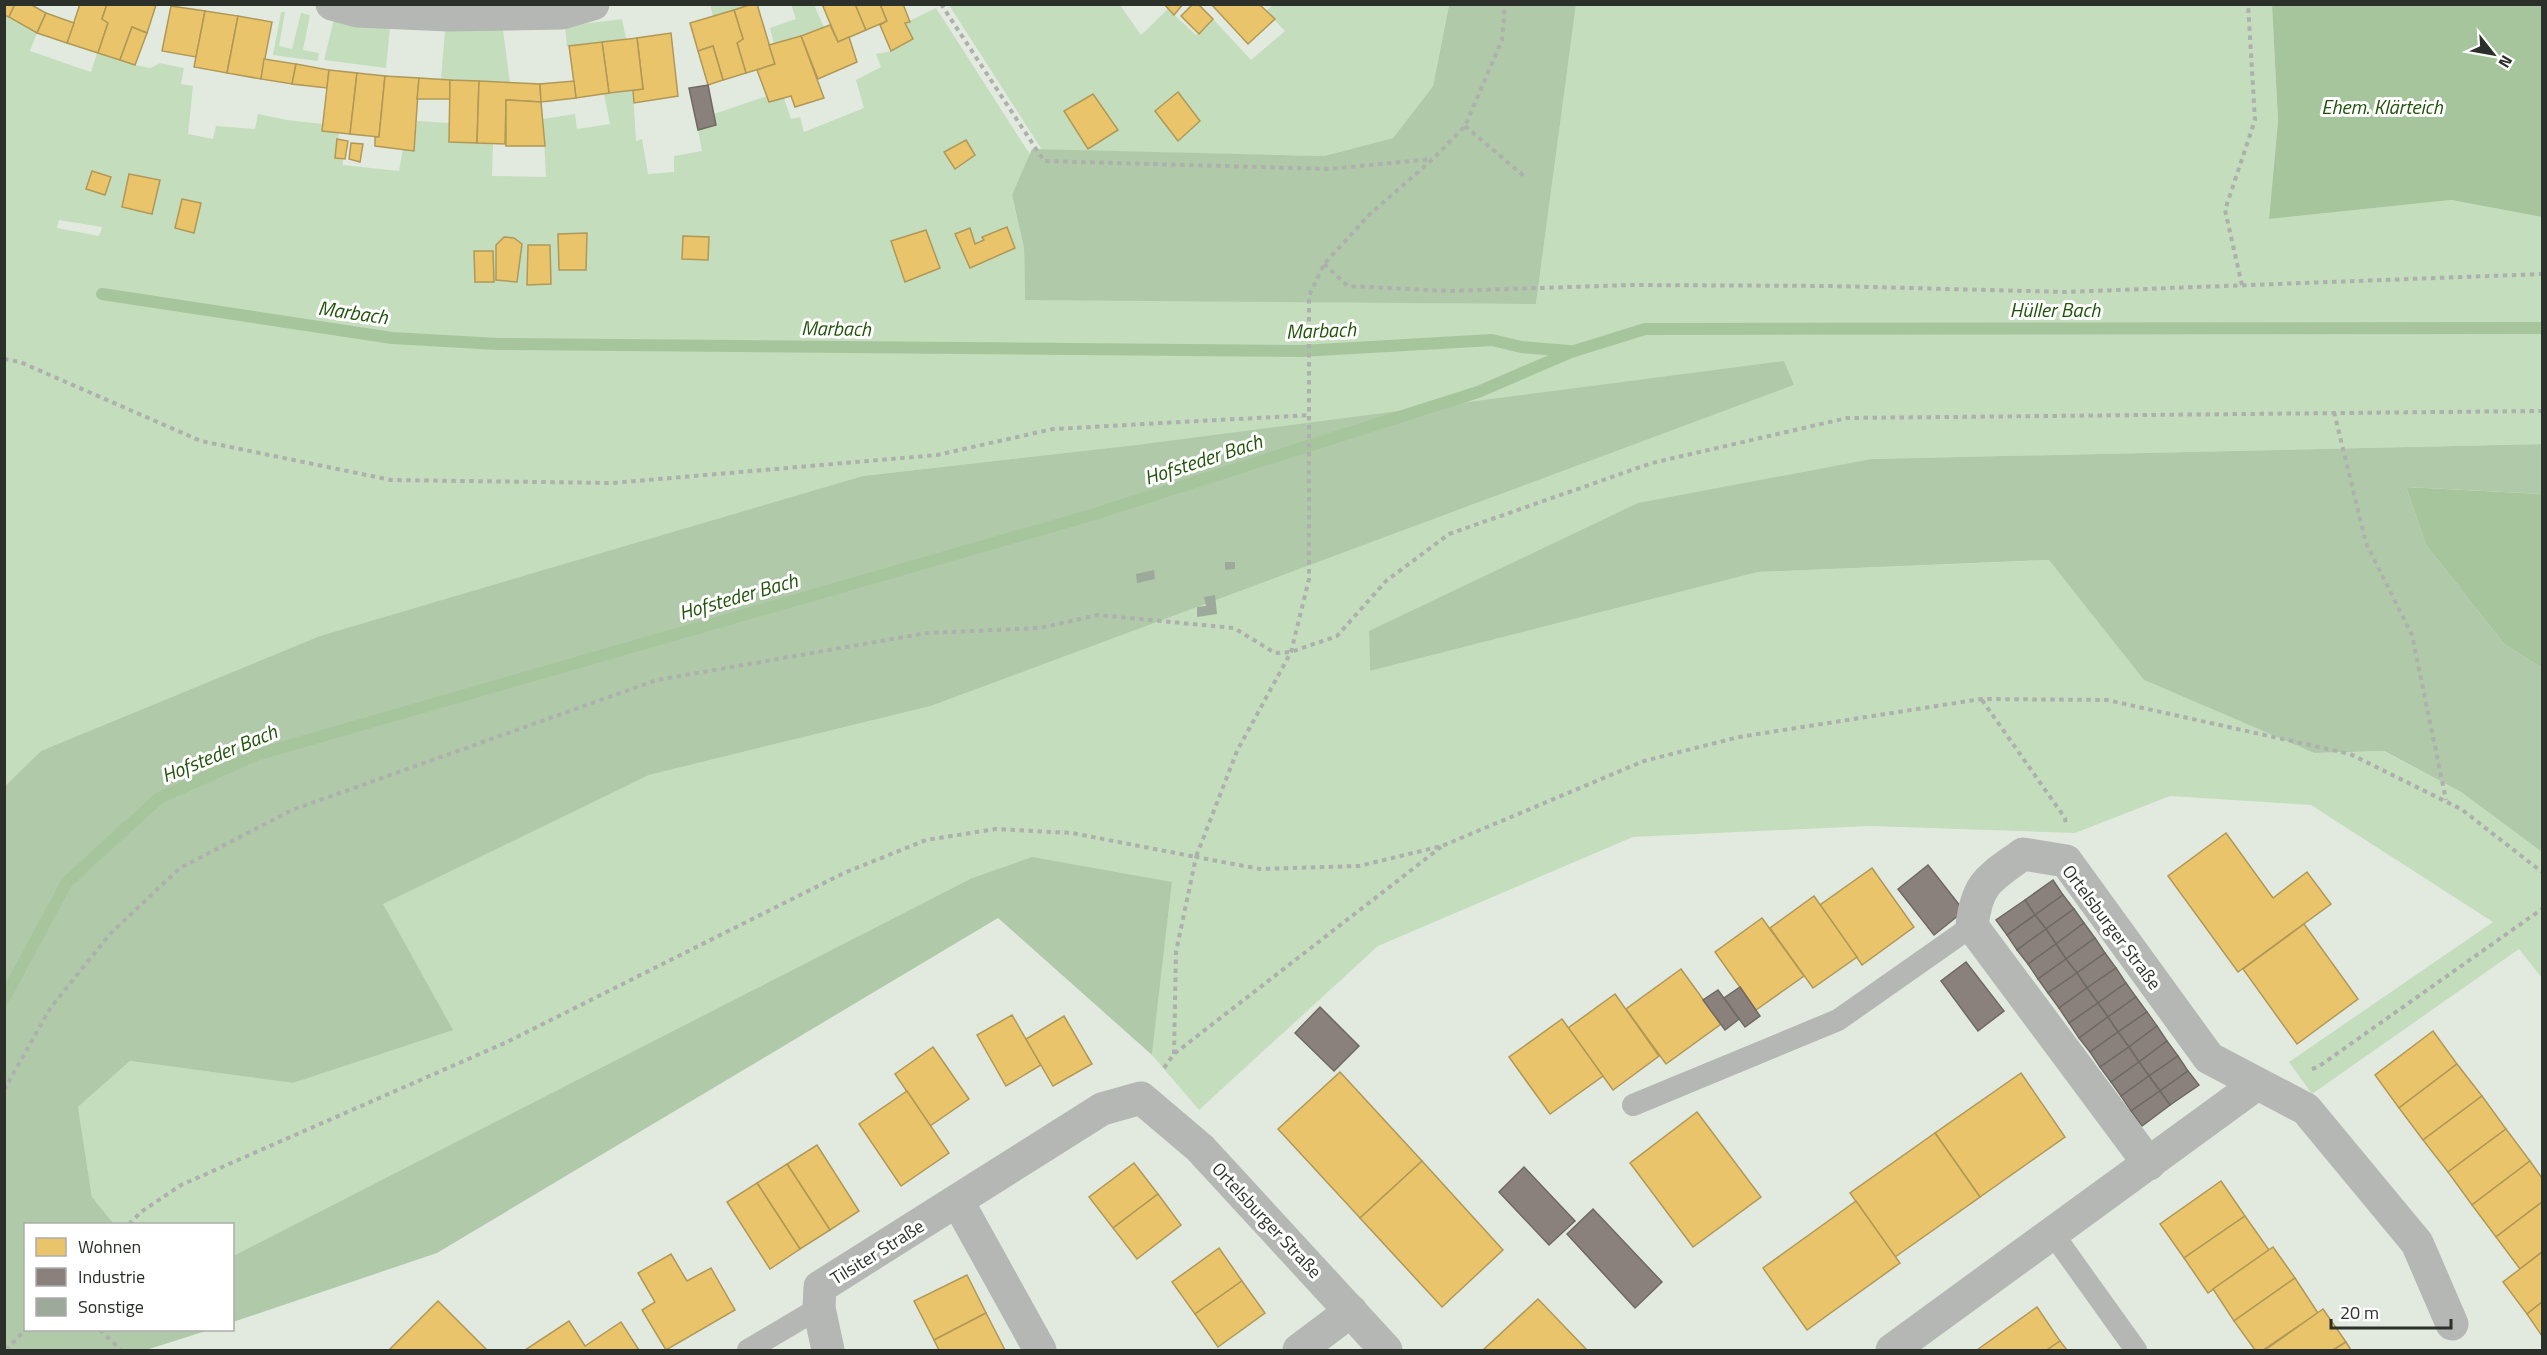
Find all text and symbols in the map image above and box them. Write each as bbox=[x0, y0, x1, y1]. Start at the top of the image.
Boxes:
north arrow bbox=[2463, 24, 2523, 84]
text: N bbox=[2493, 51, 2519, 73]
water label: Ehem. Klärteich bbox=[2321, 91, 2444, 122]
water label: Marbach bbox=[316, 292, 391, 332]
water label: Hüller Bach bbox=[2010, 294, 2101, 325]
water label: Marbach bbox=[801, 312, 872, 344]
water label: Marbach bbox=[1286, 313, 1357, 347]
water label: Hofsteder Bach bbox=[1140, 425, 1267, 493]
water label: Hofsteder Bach bbox=[675, 564, 802, 628]
water label: Hofsteder Bach bbox=[157, 715, 282, 790]
street label: Ortelsburger Straße bbox=[2056, 859, 2168, 995]
street label: Ortelsburger Straße bbox=[1206, 1156, 1328, 1284]
street label: Tilsiter Straße bbox=[825, 1212, 929, 1292]
legend bbox=[24, 1223, 234, 1331]
text: Wohnen bbox=[78, 1233, 141, 1260]
text: Industrie bbox=[78, 1263, 145, 1290]
scale bar bbox=[2331, 1292, 2451, 1330]
text: Sonstige bbox=[78, 1293, 144, 1320]
text: 20 m bbox=[2340, 1299, 2379, 1326]

